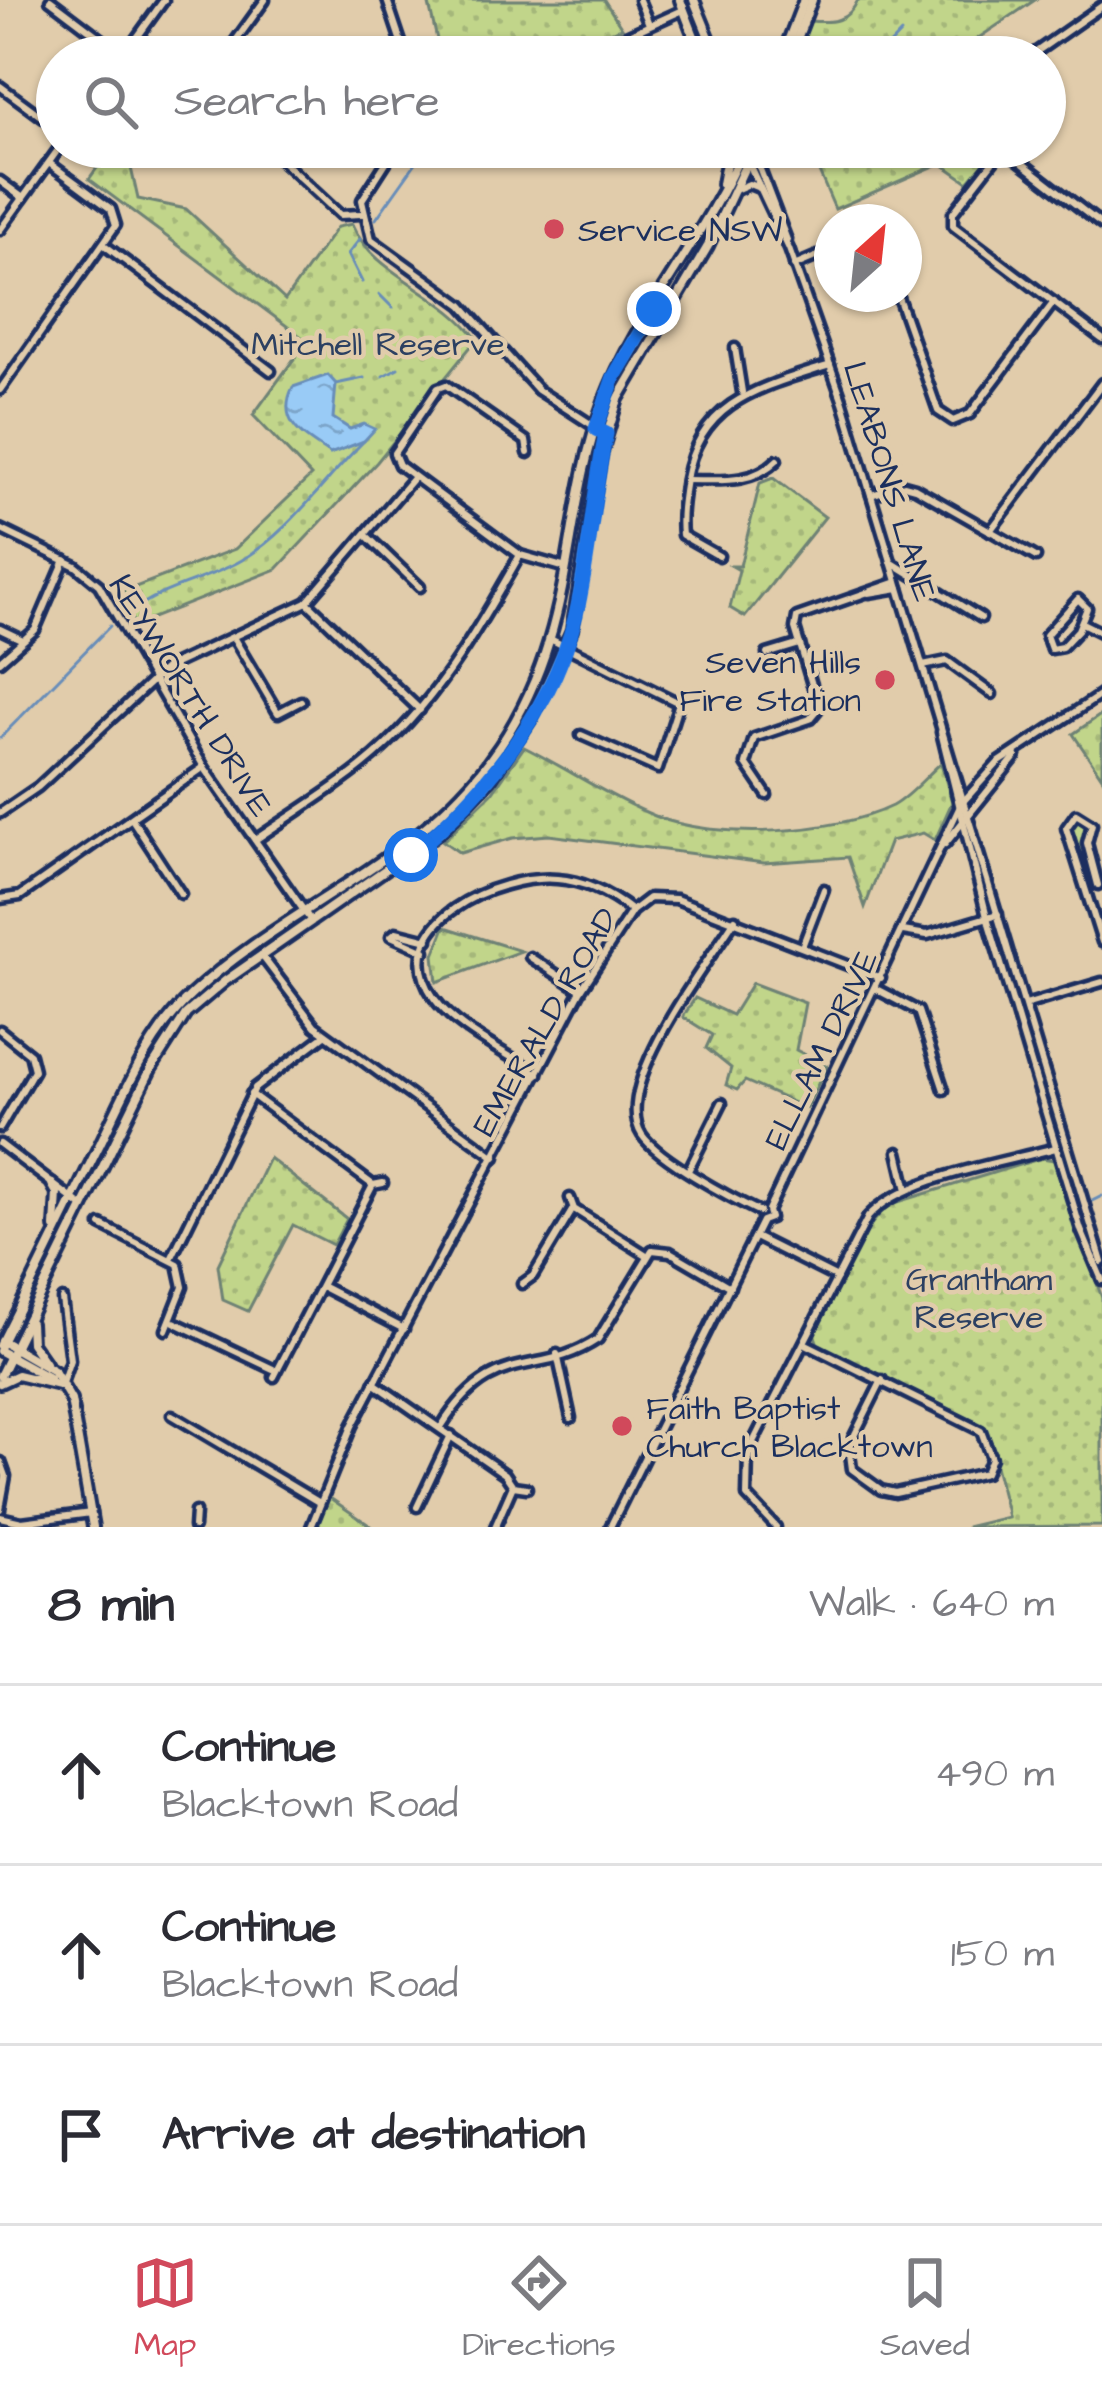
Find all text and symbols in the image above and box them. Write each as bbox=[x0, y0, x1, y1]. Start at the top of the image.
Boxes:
search box bbox=[36, 36, 1066, 168]
icon: search bbox=[78, 69, 144, 135]
text: Search here bbox=[174, 71, 440, 133]
north arrow bbox=[814, 204, 922, 312]
place label: Service NSW bbox=[578, 208, 782, 254]
marker: Service NSW bbox=[541, 216, 567, 242]
route end bbox=[627, 282, 681, 336]
park label: Mitchell Reserve bbox=[251, 322, 505, 368]
street label: LEABONS LANE bbox=[831, 356, 947, 607]
street label: KEYWORTH DRIVE bbox=[97, 566, 283, 826]
place label: Seven Hills Fire Station bbox=[679, 640, 861, 724]
marker: Seven Hills Fire Station bbox=[872, 667, 898, 693]
route start bbox=[384, 828, 438, 882]
street label: EMERALD ROAD bbox=[462, 899, 630, 1145]
street label: ELLAM DRIVE bbox=[754, 942, 890, 1157]
park label: Grantham Reserve bbox=[906, 1257, 1053, 1341]
place label: Faith Baptist Church Blacktown bbox=[646, 1386, 933, 1470]
marker: Faith Baptist Church Blacktown bbox=[609, 1413, 635, 1439]
text: 8 min bbox=[48, 1570, 174, 1641]
text: Walk · 640 m bbox=[809, 1578, 1054, 1632]
text: Continue bbox=[162, 1717, 336, 1779]
icon: ahead bbox=[48, 1742, 114, 1808]
text: 490 m bbox=[935, 1748, 1054, 1802]
text: Blacktown Road bbox=[162, 1779, 458, 1833]
text: Continue bbox=[162, 1897, 336, 1959]
icon: ahead bbox=[48, 1922, 114, 1988]
text: 150 m bbox=[951, 1928, 1054, 1982]
text: Blacktown Road bbox=[162, 1959, 458, 2013]
icon: arrive bbox=[48, 2102, 114, 2168]
text: Arrive at destination bbox=[162, 2104, 585, 2166]
tab: Map bbox=[132, 2250, 198, 2368]
tab: Directions bbox=[462, 2250, 616, 2368]
tab: Saved bbox=[880, 2250, 970, 2368]

